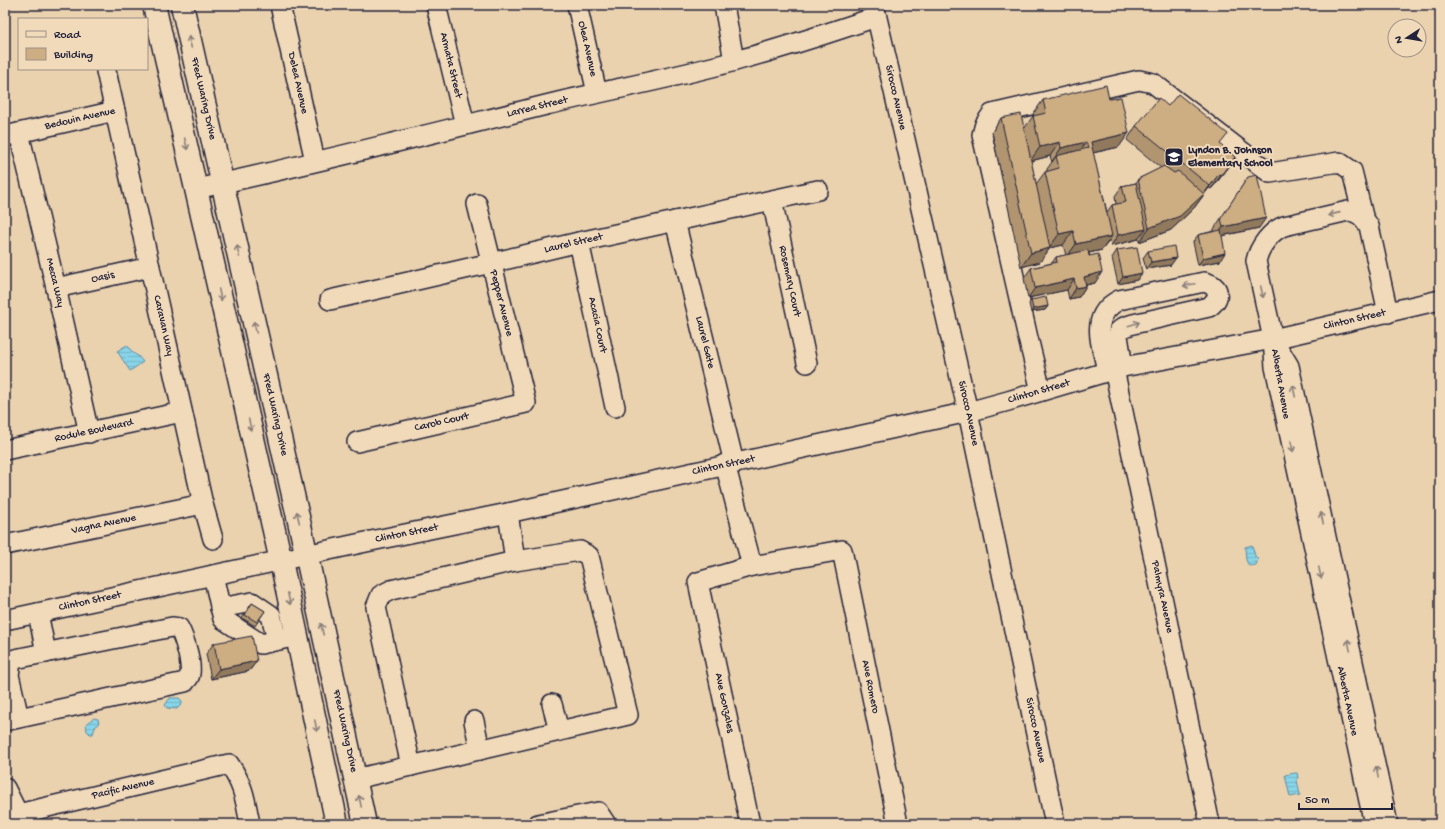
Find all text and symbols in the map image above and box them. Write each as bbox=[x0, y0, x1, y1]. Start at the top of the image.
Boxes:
legend bbox=[18, 18, 148, 70]
north arrow bbox=[1387, 18, 1427, 58]
street label: Olea Avenue bbox=[575, 20, 599, 78]
text: Road bbox=[54, 29, 81, 43]
street label: Armata Street bbox=[437, 31, 465, 101]
text: N bbox=[1393, 35, 1406, 44]
one-way arrow bbox=[186, 36, 194, 49]
text: Building bbox=[53, 49, 93, 63]
street label: Delea Avenue bbox=[285, 50, 310, 115]
street label: Fred Waring Drive bbox=[188, 55, 218, 141]
street label: Sirocco Avenue bbox=[882, 64, 909, 131]
street label: Larrea Street bbox=[506, 94, 570, 120]
street label: Bedouin Avenue bbox=[43, 105, 117, 133]
one-way arrow bbox=[182, 137, 190, 150]
place label: Lyndon B. Johnson Elementary School bbox=[1187, 145, 1273, 170]
school or university icon: Lyndon B. Johnson Elementary School bbox=[1163, 146, 1185, 168]
one-way arrow bbox=[1328, 211, 1341, 219]
street label: Laurel Street bbox=[543, 231, 605, 256]
one-way arrow bbox=[233, 245, 241, 258]
street label: Rosemary Court bbox=[776, 245, 803, 319]
street label: Mecca Way bbox=[43, 257, 66, 309]
street label: Pepper Avenue bbox=[487, 268, 515, 338]
street label: Oasis bbox=[90, 269, 116, 286]
one-way arrow bbox=[1183, 281, 1196, 289]
one-way arrow bbox=[1259, 285, 1267, 298]
one-way arrow bbox=[216, 288, 224, 301]
street label: Caravan Way bbox=[150, 294, 176, 358]
street label: Acacia Court bbox=[585, 296, 609, 355]
street label: Clinton Street bbox=[1322, 307, 1388, 333]
street label: Laurel Gate bbox=[692, 315, 717, 370]
one-way arrow bbox=[1127, 320, 1140, 327]
one-way arrow bbox=[250, 321, 258, 334]
street label: Alberta Avenue bbox=[1268, 348, 1292, 420]
street label: Fred Waring Drive bbox=[259, 371, 290, 457]
street label: Clinton Street bbox=[1007, 377, 1073, 407]
street label: Sirocco Avenue bbox=[955, 380, 981, 447]
one-way arrow bbox=[1290, 385, 1298, 398]
street label: Carob Court bbox=[413, 410, 472, 435]
street label: Rodule Boulevard bbox=[54, 416, 136, 445]
one-way arrow bbox=[246, 419, 254, 432]
one-way arrow bbox=[1289, 439, 1297, 452]
street label: Clinton Street bbox=[691, 453, 757, 478]
one-way arrow bbox=[294, 511, 302, 524]
street label: Vagna Avenue bbox=[70, 512, 138, 537]
one-way arrow bbox=[1317, 512, 1325, 525]
street label: Clinton Street bbox=[375, 521, 441, 546]
street label: Palmyra Avenue bbox=[1148, 559, 1176, 635]
one-way arrow bbox=[1316, 566, 1324, 579]
street label: Clinton Street bbox=[58, 589, 124, 614]
one-way arrow bbox=[285, 592, 293, 605]
one-way arrow bbox=[318, 623, 326, 636]
one-way arrow bbox=[1345, 639, 1353, 652]
street label: Ave Romero bbox=[859, 659, 881, 715]
street label: Alberta Avenue bbox=[1334, 665, 1360, 737]
street label: Ave Gonzales bbox=[712, 672, 736, 735]
street label: Fred Waring Drive bbox=[330, 688, 360, 774]
street label: Sirocco Avenue bbox=[1023, 697, 1048, 764]
one-way arrow bbox=[313, 720, 321, 733]
one-way arrow bbox=[1372, 766, 1380, 779]
street label: Pacific Avenue bbox=[90, 776, 156, 802]
scale bar bbox=[1299, 785, 1392, 811]
text: 50 m bbox=[1305, 794, 1330, 808]
one-way arrow bbox=[355, 795, 363, 808]

